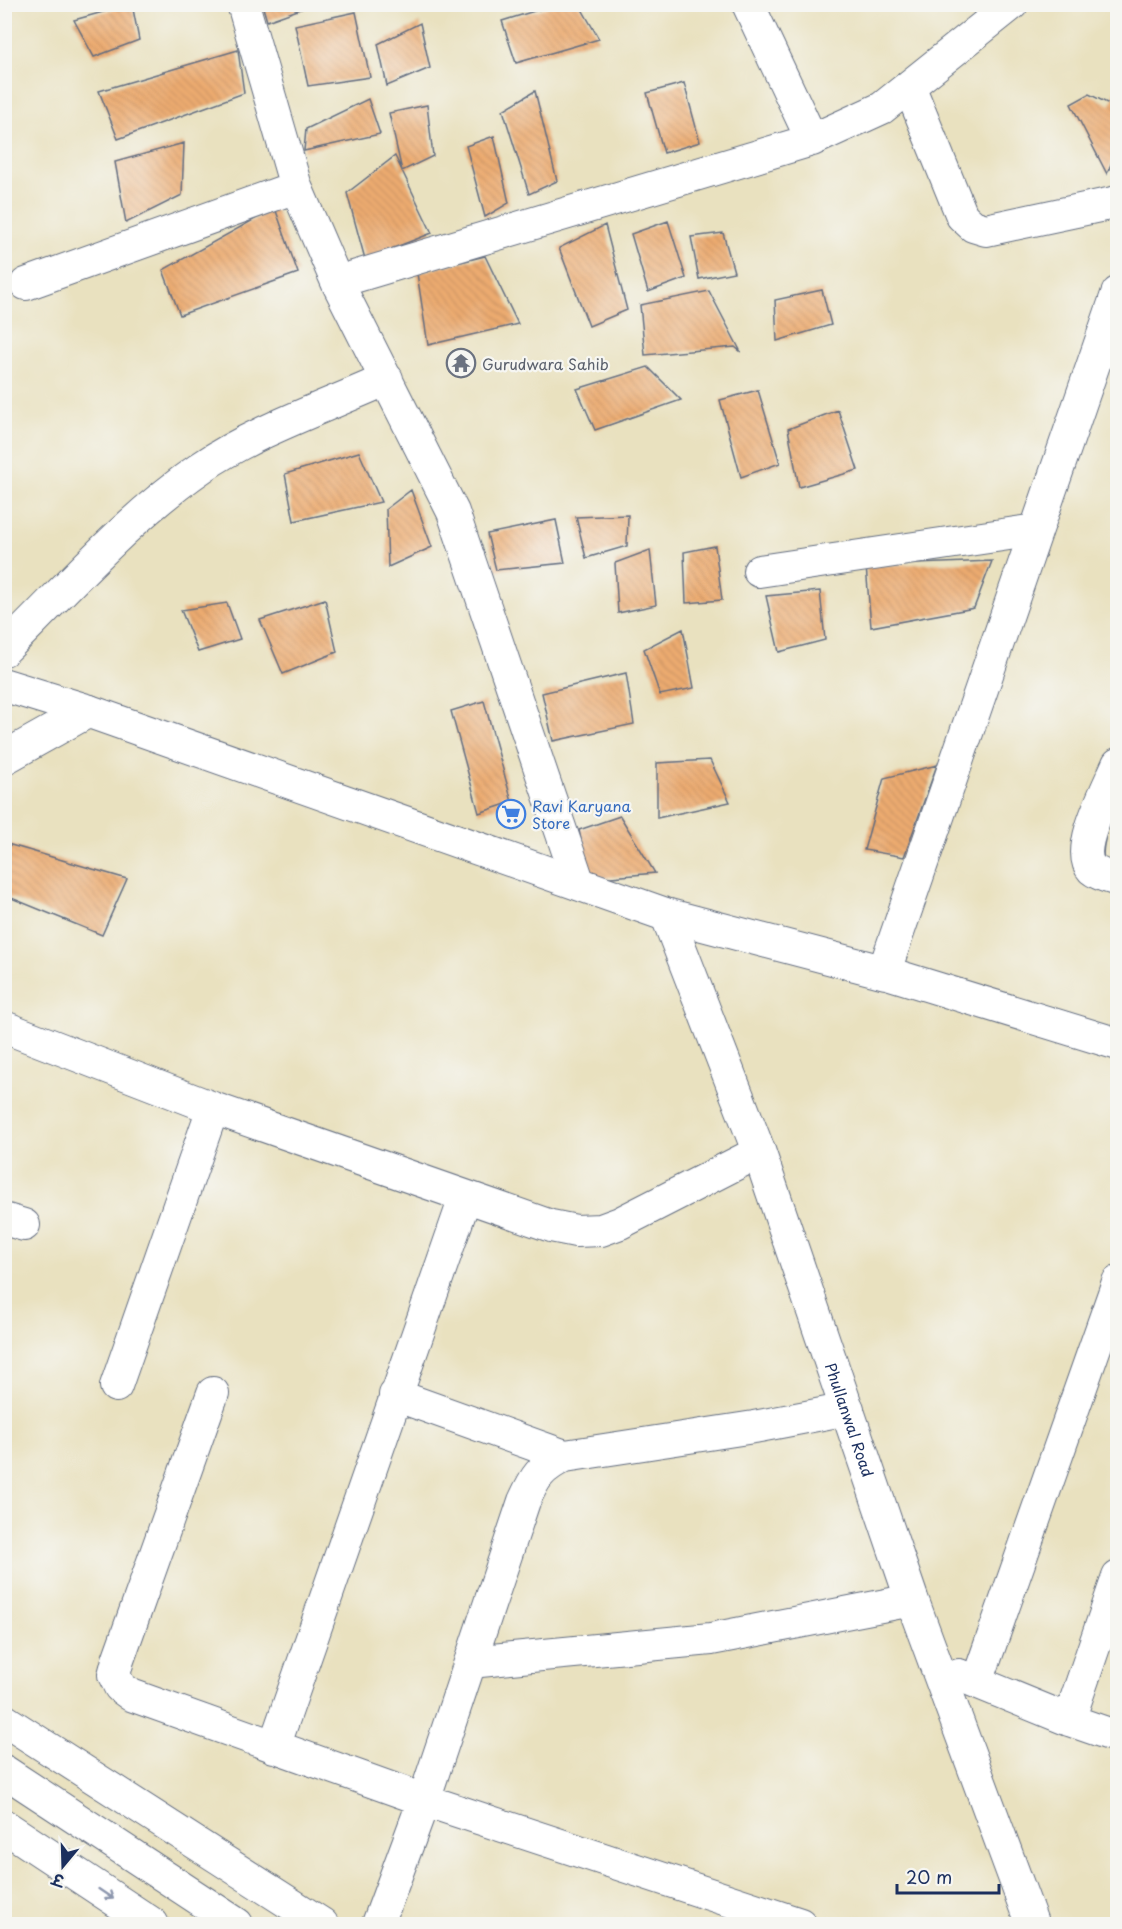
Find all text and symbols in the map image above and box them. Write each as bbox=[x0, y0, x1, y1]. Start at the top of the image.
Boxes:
temple icon: Gurudwara Sahib bbox=[445, 347, 477, 379]
place label: Gurudwara Sahib bbox=[482, 352, 609, 375]
place label: Ravi Karyana Store bbox=[532, 794, 632, 834]
supermarket icon: Ravi Karyana Store bbox=[495, 798, 527, 830]
street label: Phullanwal Road bbox=[820, 1359, 881, 1480]
north arrow bbox=[33, 1836, 93, 1896]
scale bar bbox=[897, 1857, 999, 1895]
text: 20 m bbox=[906, 1863, 952, 1890]
text: उ bbox=[48, 1868, 69, 1895]
one-way arrow bbox=[97, 1887, 114, 1900]

